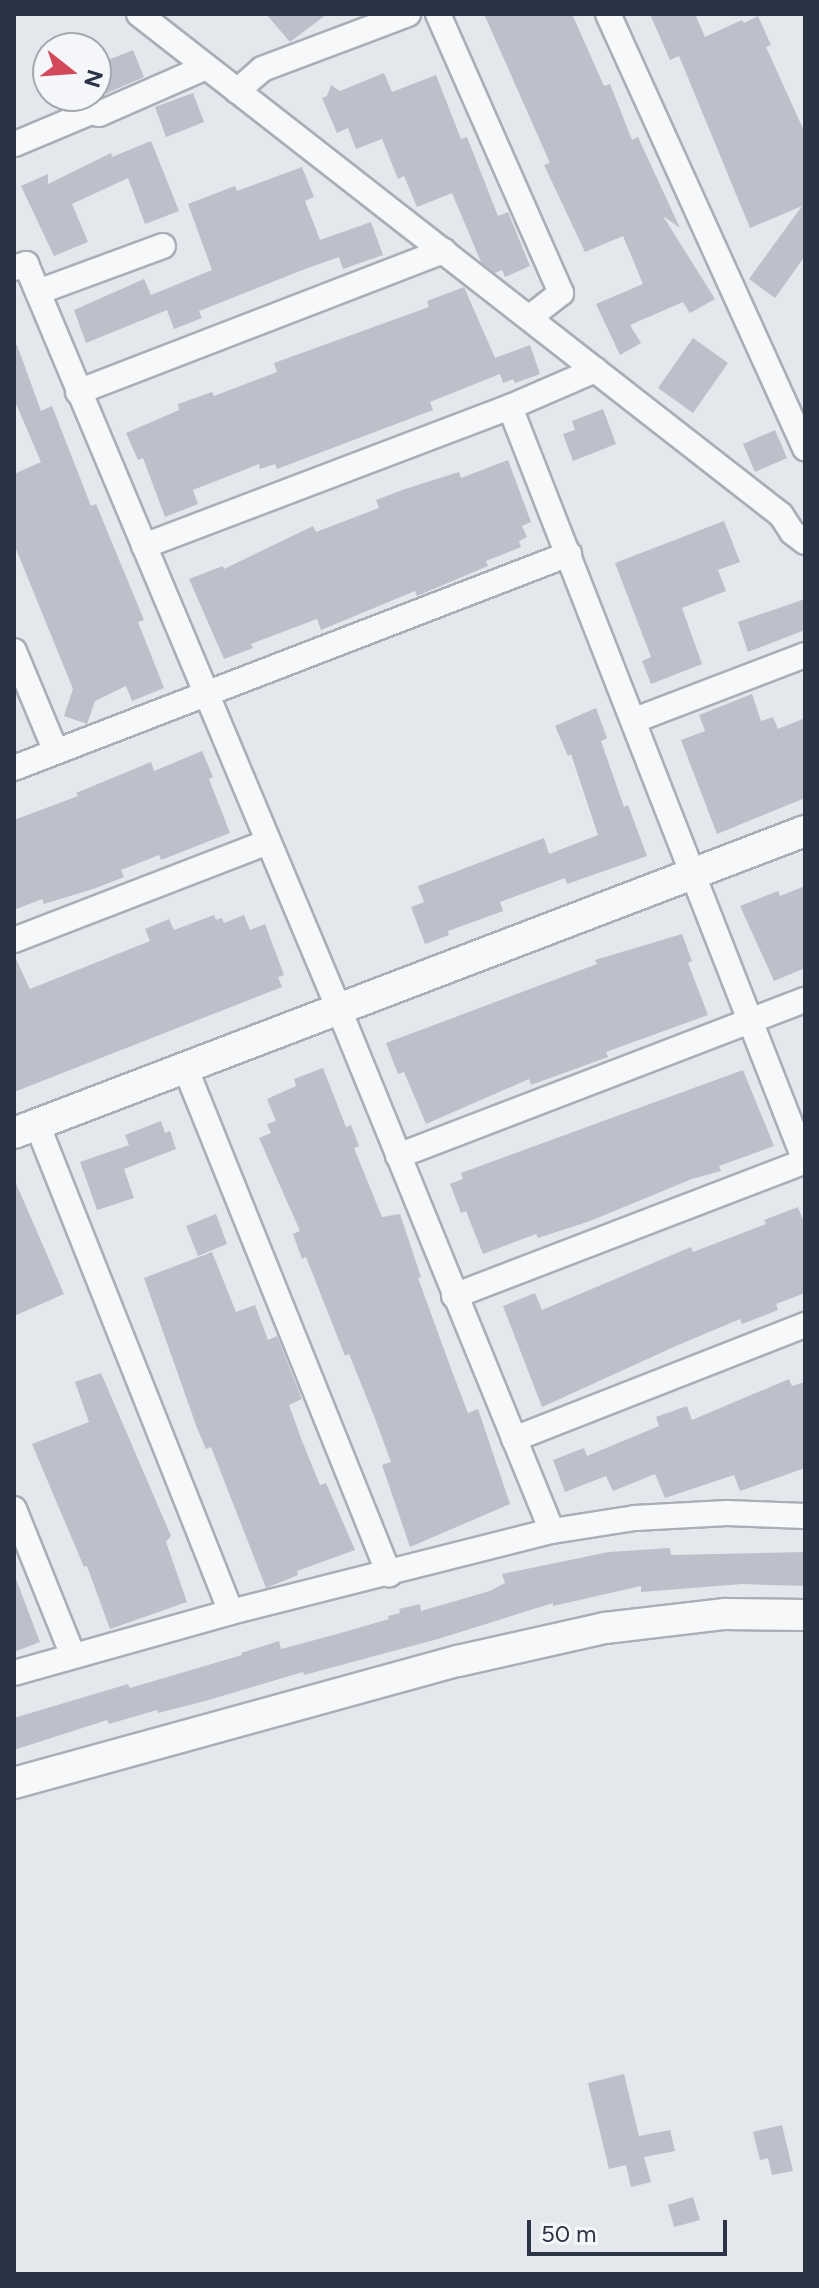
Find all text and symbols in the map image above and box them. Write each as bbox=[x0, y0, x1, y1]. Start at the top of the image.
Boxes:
north arrow bbox=[32, 32, 112, 112]
text: N bbox=[78, 66, 109, 91]
scale bar bbox=[531, 2204, 731, 2254]
text: 50 m bbox=[541, 2219, 597, 2248]

